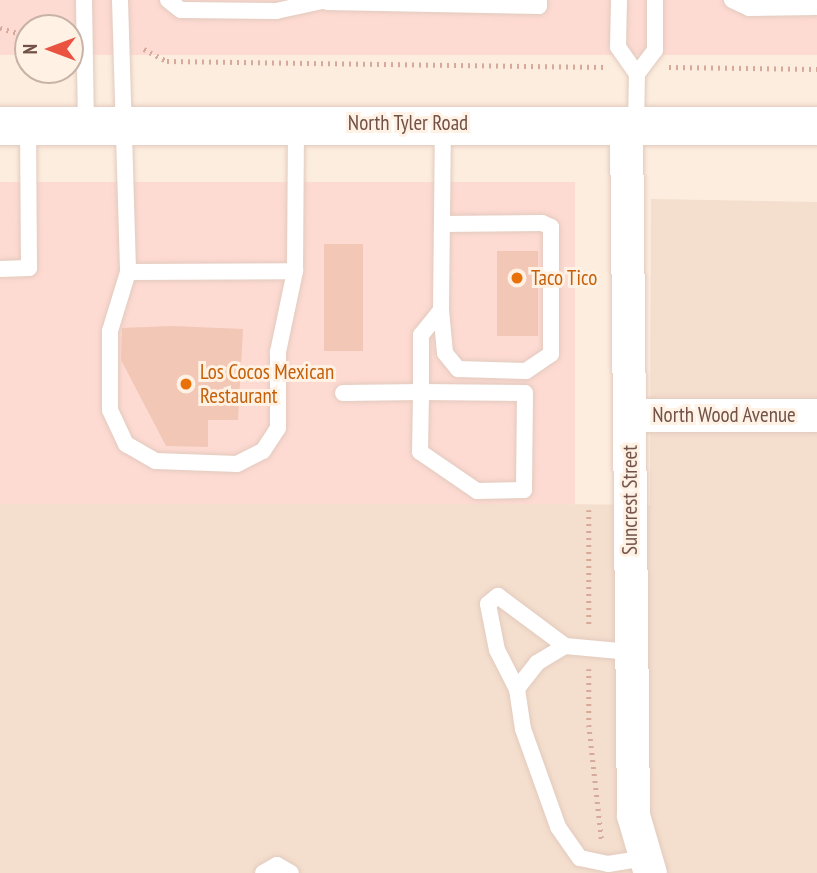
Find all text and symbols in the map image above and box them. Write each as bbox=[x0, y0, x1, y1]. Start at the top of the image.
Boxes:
north arrow bbox=[14, 14, 84, 84]
text: N bbox=[18, 44, 42, 54]
street label: North Tyler Road bbox=[348, 110, 468, 136]
place label: Taco Tico bbox=[531, 265, 598, 291]
marker: Taco Tico bbox=[509, 270, 525, 286]
place label: Los Cocos Mexican Restaurant bbox=[200, 359, 334, 409]
marker: Los Cocos Mexican Restaurant bbox=[178, 376, 194, 392]
street label: North Wood Avenue bbox=[652, 402, 796, 428]
street label: Suncrest Street bbox=[617, 445, 643, 555]

